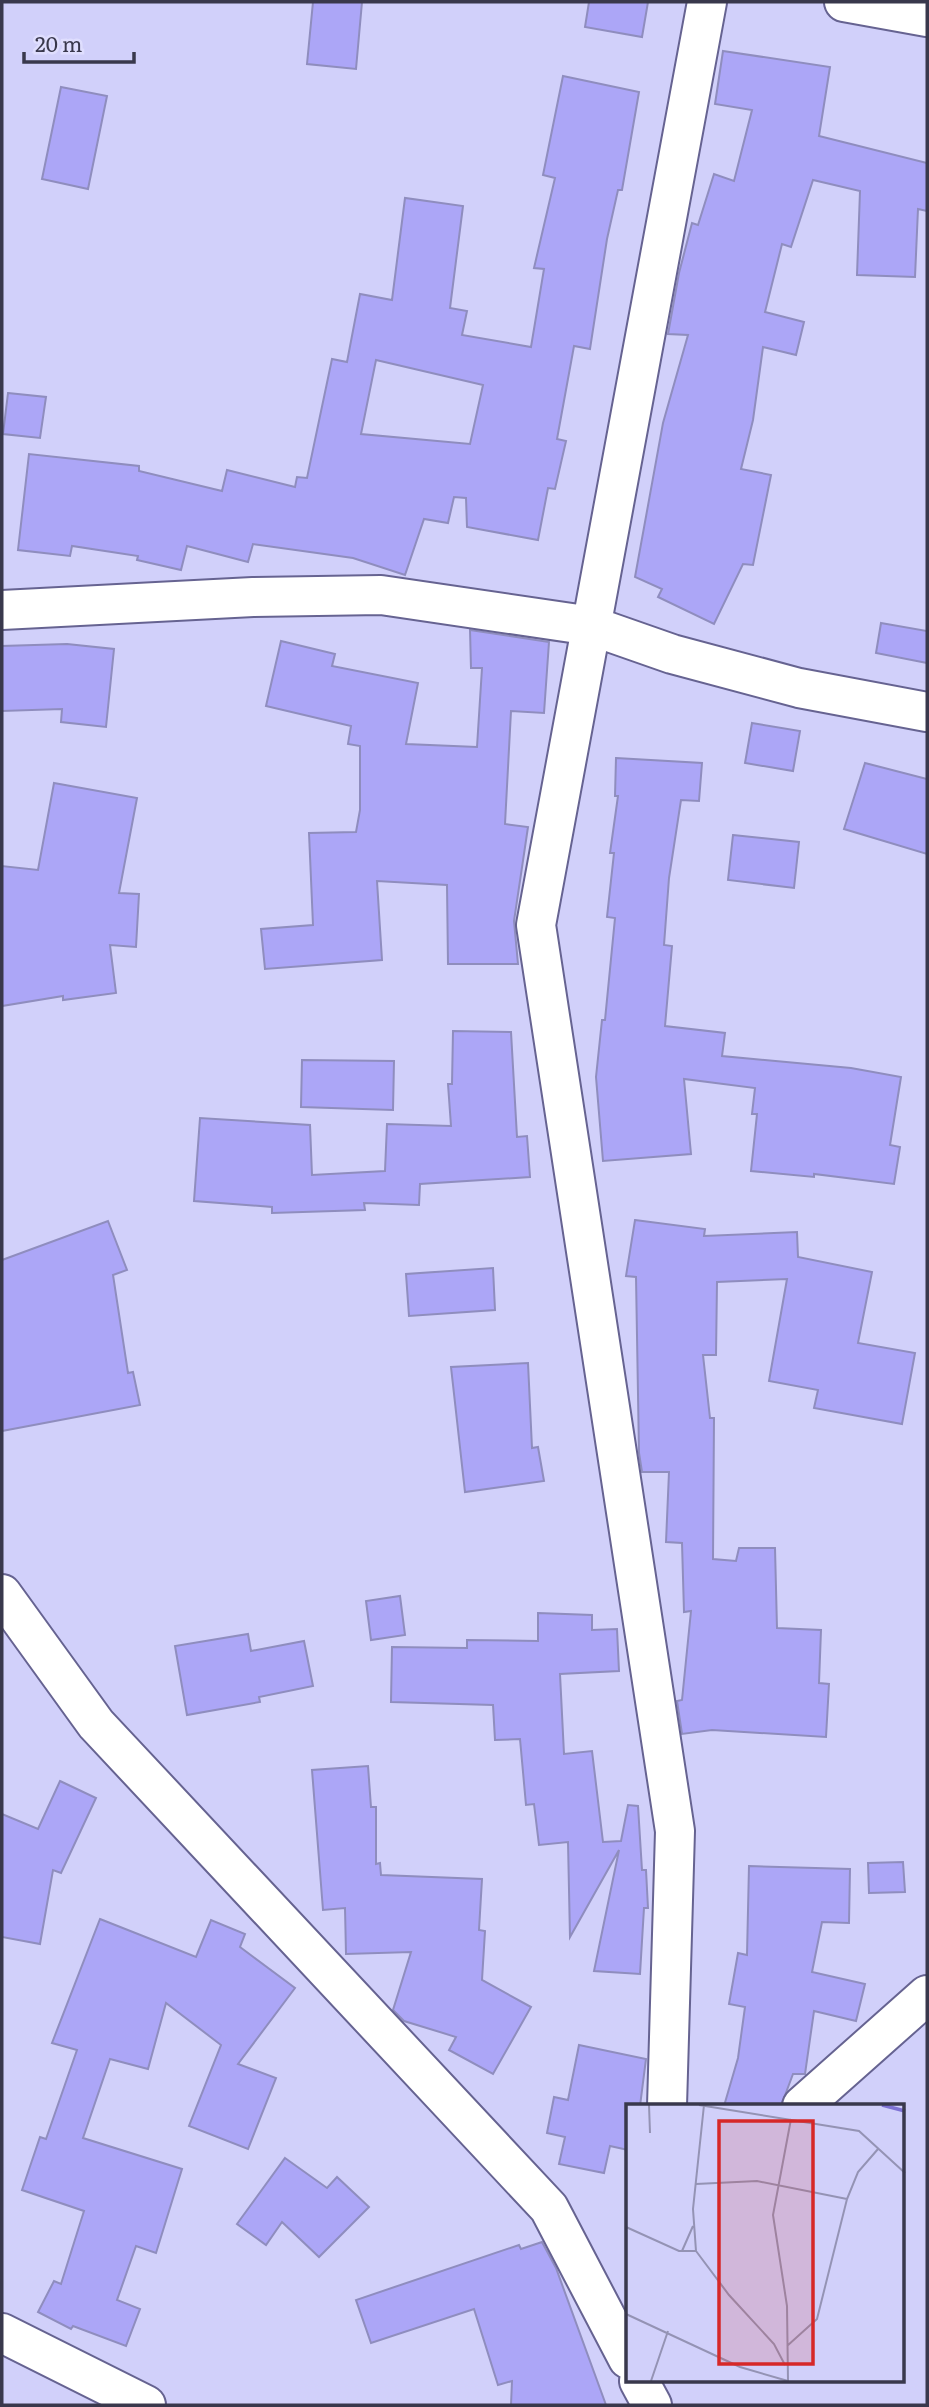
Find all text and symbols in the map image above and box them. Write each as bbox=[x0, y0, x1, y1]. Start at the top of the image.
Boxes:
scale bar bbox=[24, 21, 135, 65]
text: 20 m bbox=[35, 27, 82, 58]
inset map bbox=[626, 2104, 904, 2382]

